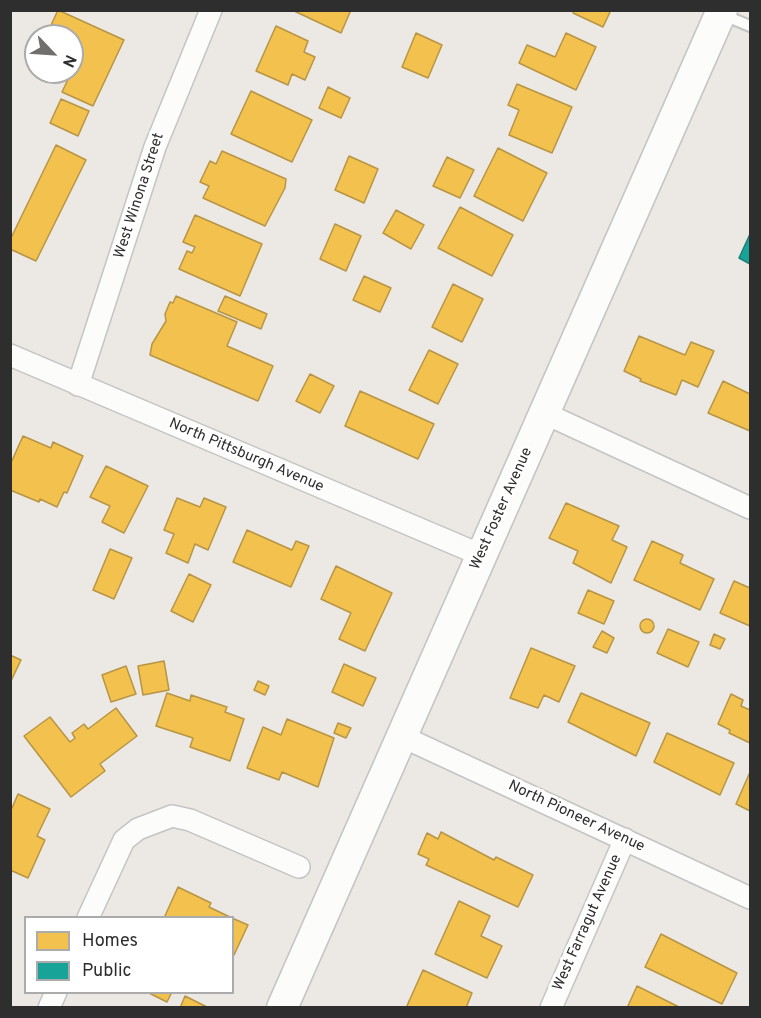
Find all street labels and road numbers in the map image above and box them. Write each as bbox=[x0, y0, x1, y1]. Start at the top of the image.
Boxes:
street label: West Winona Street bbox=[111, 131, 169, 261]
street label: North Pittsburgh Avenue bbox=[166, 415, 326, 497]
street label: West Foster Avenue bbox=[467, 445, 537, 573]
street label: North Pioneer Avenue bbox=[505, 777, 647, 857]
street label: West Farragut Avenue bbox=[550, 852, 626, 994]

